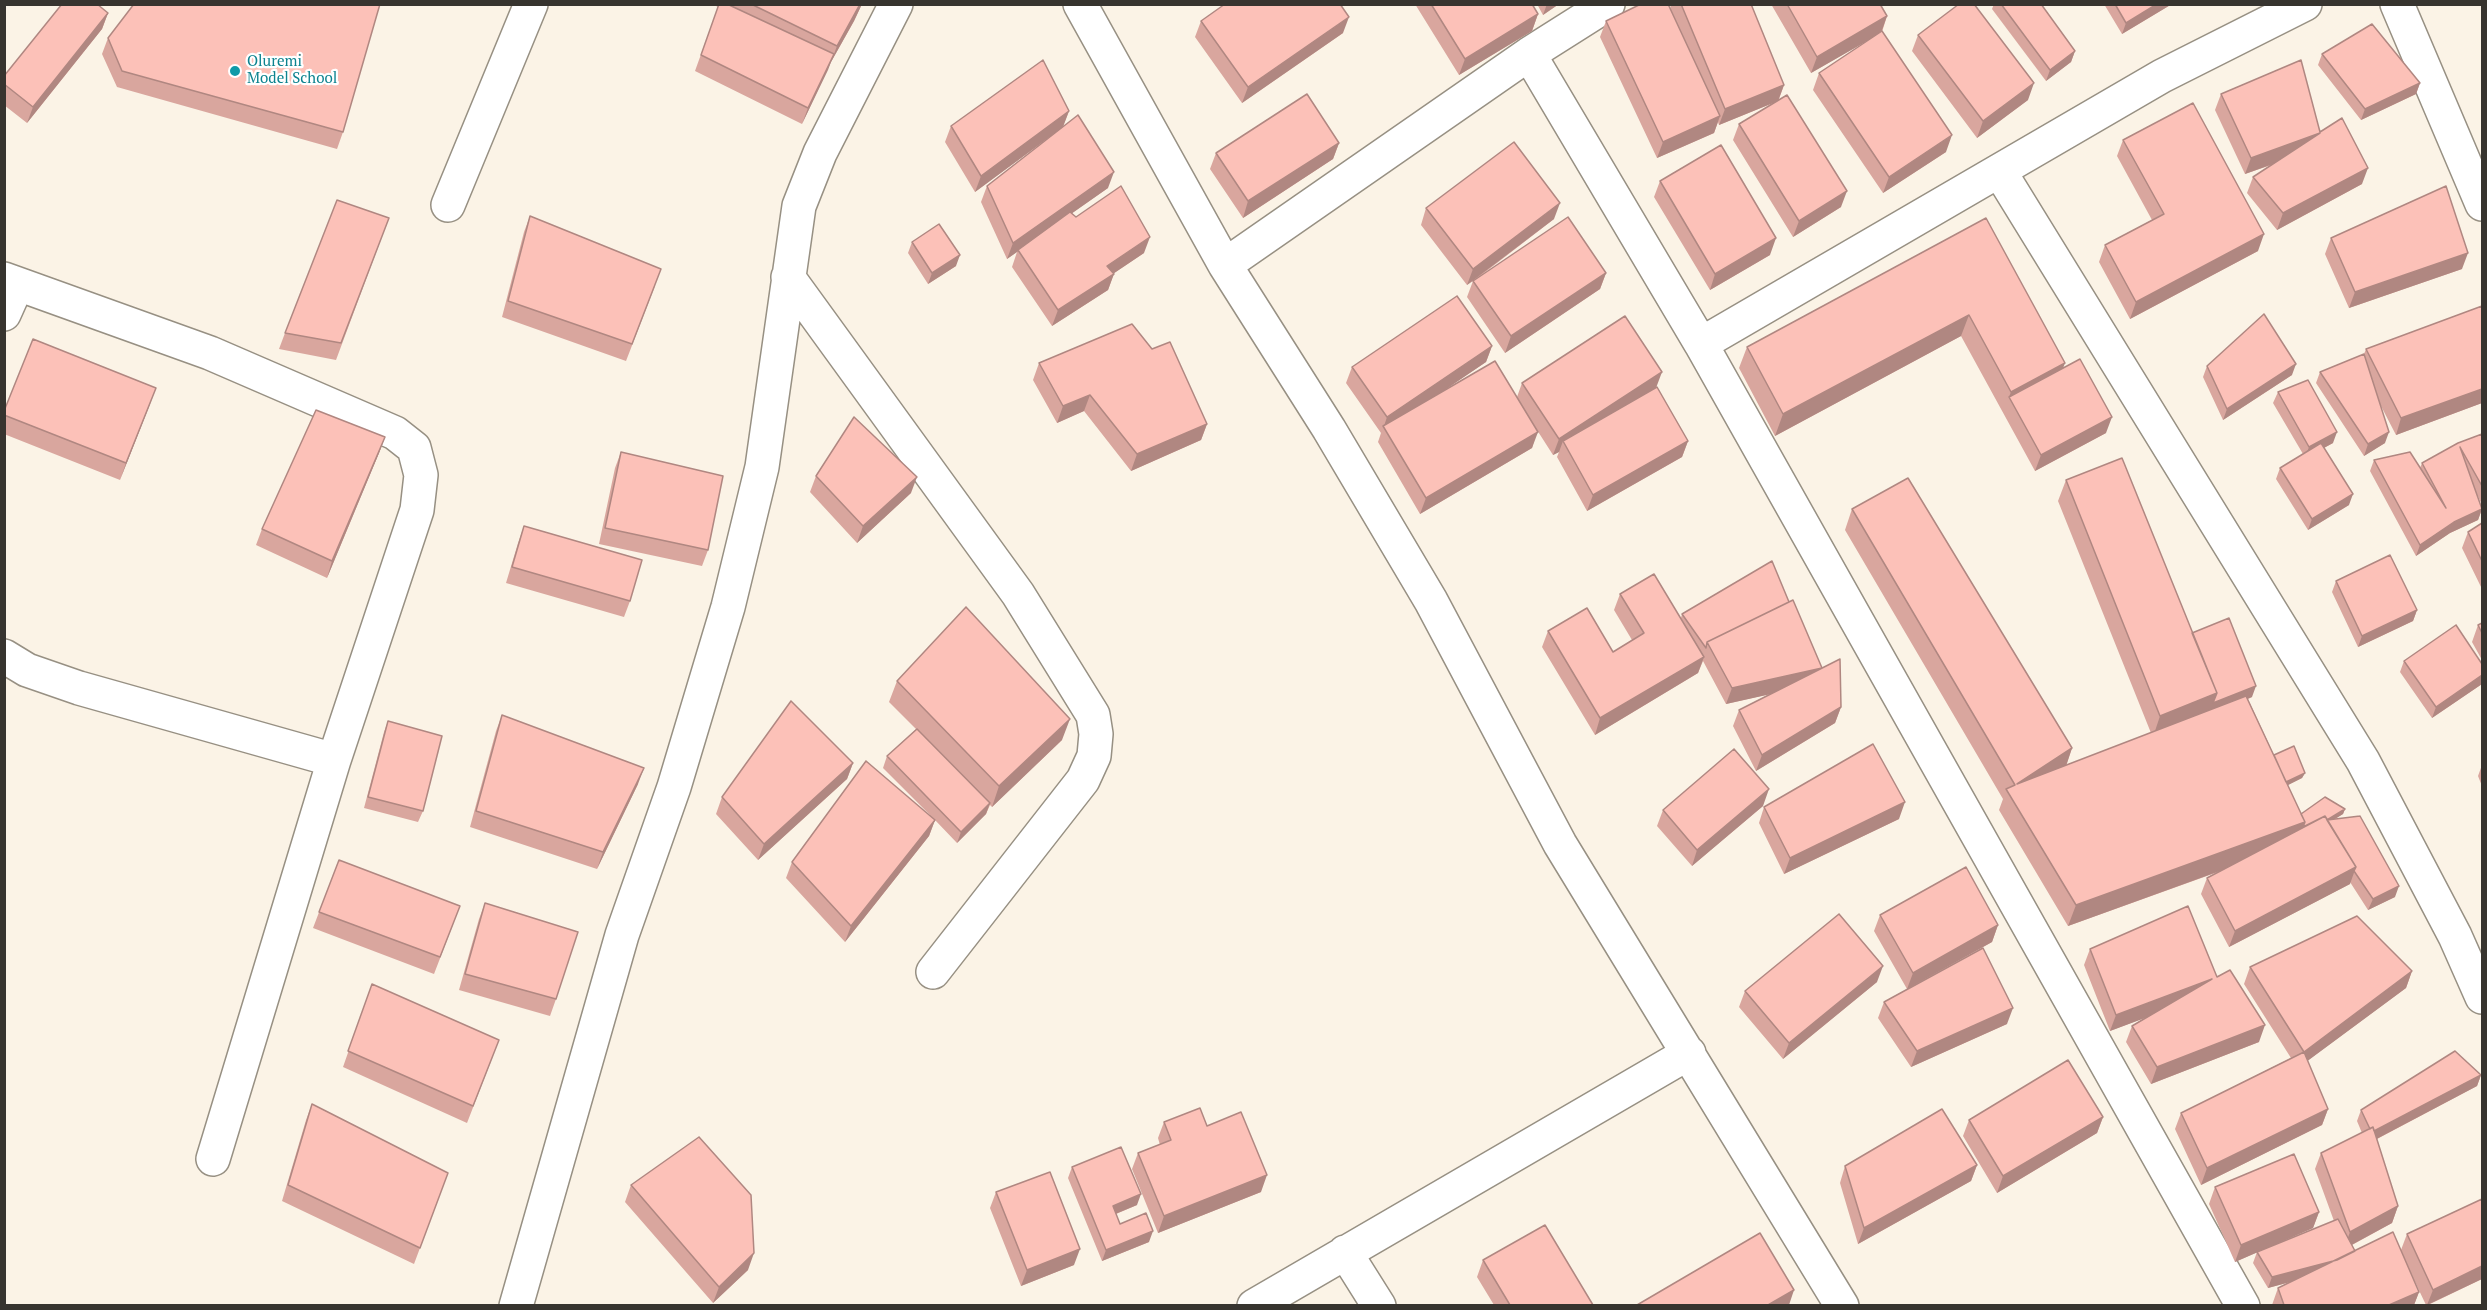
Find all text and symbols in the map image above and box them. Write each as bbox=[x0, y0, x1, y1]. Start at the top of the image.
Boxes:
place label: Oluremi Model School bbox=[247, 53, 337, 88]
marker: Oluremi Model School bbox=[228, 64, 242, 78]

